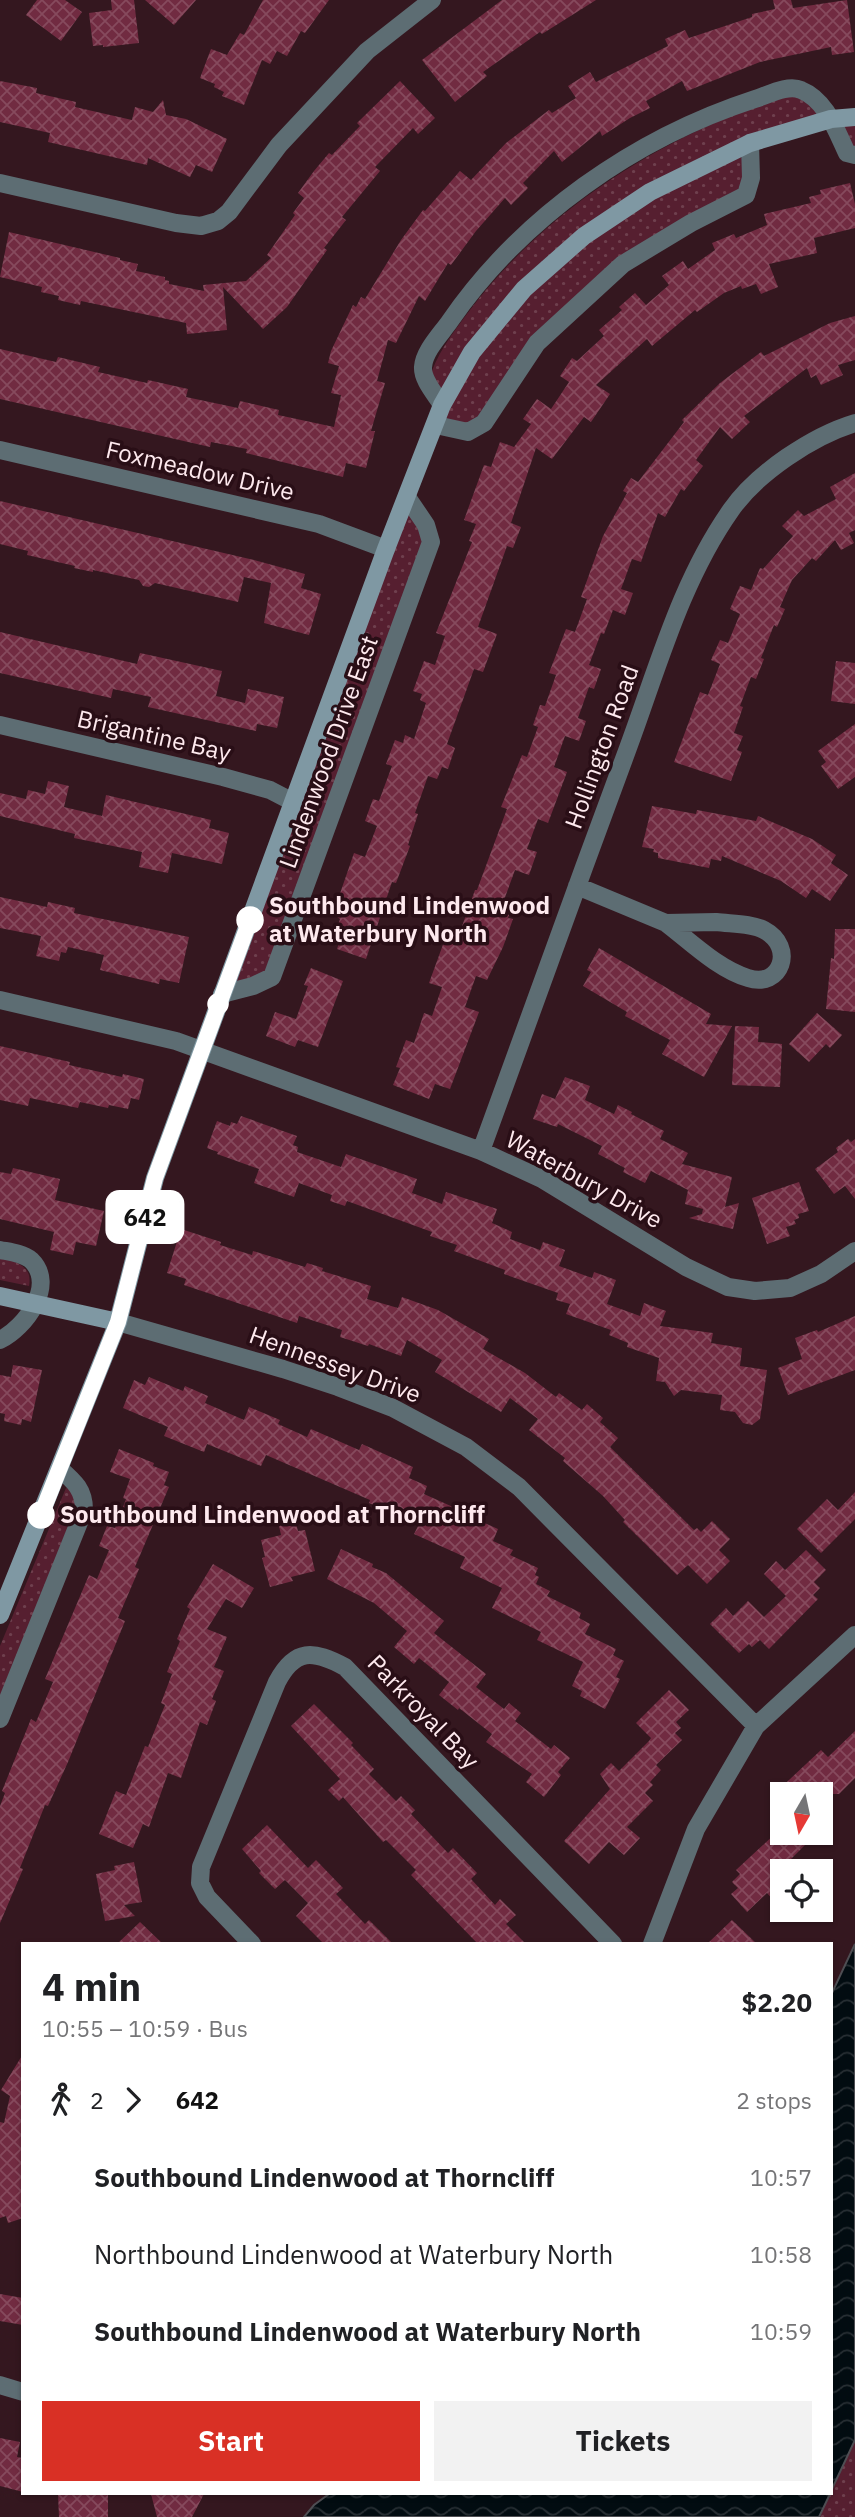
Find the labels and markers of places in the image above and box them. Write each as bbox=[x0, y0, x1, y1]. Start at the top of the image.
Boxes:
place label: Southbound Lindenwood at Waterbury North bbox=[269, 889, 550, 949]
marker: Southbound Lindenwood at Waterbury North bbox=[237, 907, 263, 933]
unlabelled marker bbox=[208, 994, 228, 1014]
place label: Southbound Lindenwood at Thorncliff bbox=[60, 1498, 485, 1530]
marker: Southbound Lindenwood at Thorncliff bbox=[28, 1502, 54, 1528]

